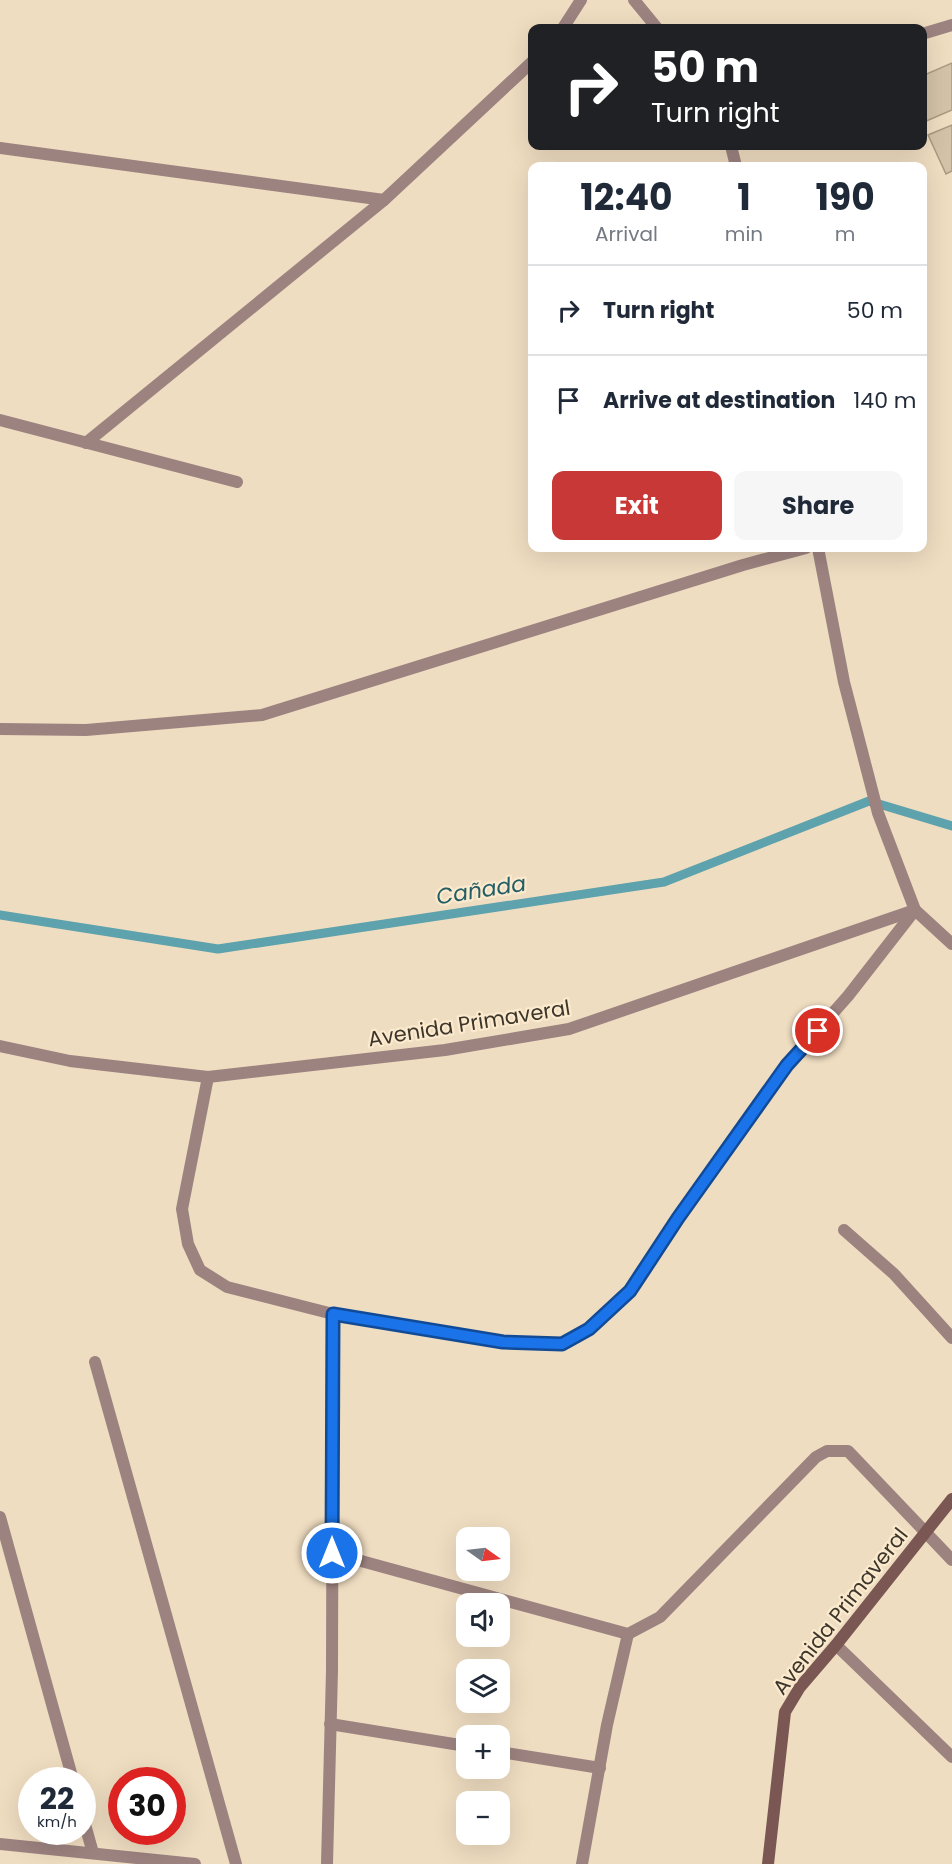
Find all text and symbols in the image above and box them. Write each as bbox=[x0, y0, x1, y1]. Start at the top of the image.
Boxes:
text: 50 m bbox=[651, 38, 759, 97]
icon: right bbox=[552, 48, 630, 126]
text: Turn right bbox=[651, 94, 780, 131]
text: 12:40 bbox=[580, 172, 673, 223]
text: 1 bbox=[737, 172, 751, 223]
text: 190 bbox=[815, 172, 875, 223]
text: Arrival bbox=[595, 220, 658, 248]
text: min bbox=[725, 220, 763, 248]
text: m bbox=[835, 220, 855, 248]
icon: right bbox=[552, 294, 585, 327]
text: Turn right bbox=[603, 295, 714, 326]
text: 50 m bbox=[847, 295, 903, 326]
icon: arrive bbox=[552, 384, 585, 417]
text: Arrive at destination bbox=[603, 385, 835, 416]
text: 140 m bbox=[853, 385, 917, 416]
button: Exit bbox=[552, 471, 722, 540]
button: Share bbox=[734, 471, 903, 540]
water label: Cañada bbox=[434, 868, 528, 912]
street label: Avenida Primaveral bbox=[366, 993, 572, 1053]
pin bbox=[792, 1005, 843, 1056]
icon: arrive bbox=[801, 1014, 834, 1047]
position arrow bbox=[300, 1521, 364, 1585]
street label: Avenida Primaveral bbox=[766, 1521, 914, 1701]
north arrow bbox=[456, 1527, 510, 1581]
map controls bbox=[456, 1527, 510, 1845]
button: sound bbox=[456, 1593, 510, 1647]
button: layers bbox=[456, 1659, 510, 1713]
button: + bbox=[456, 1725, 510, 1779]
speed limit sign: 30 bbox=[108, 1767, 186, 1845]
text: 22 bbox=[40, 1777, 74, 1820]
button: − bbox=[456, 1791, 510, 1845]
text: km/h bbox=[37, 1811, 77, 1832]

